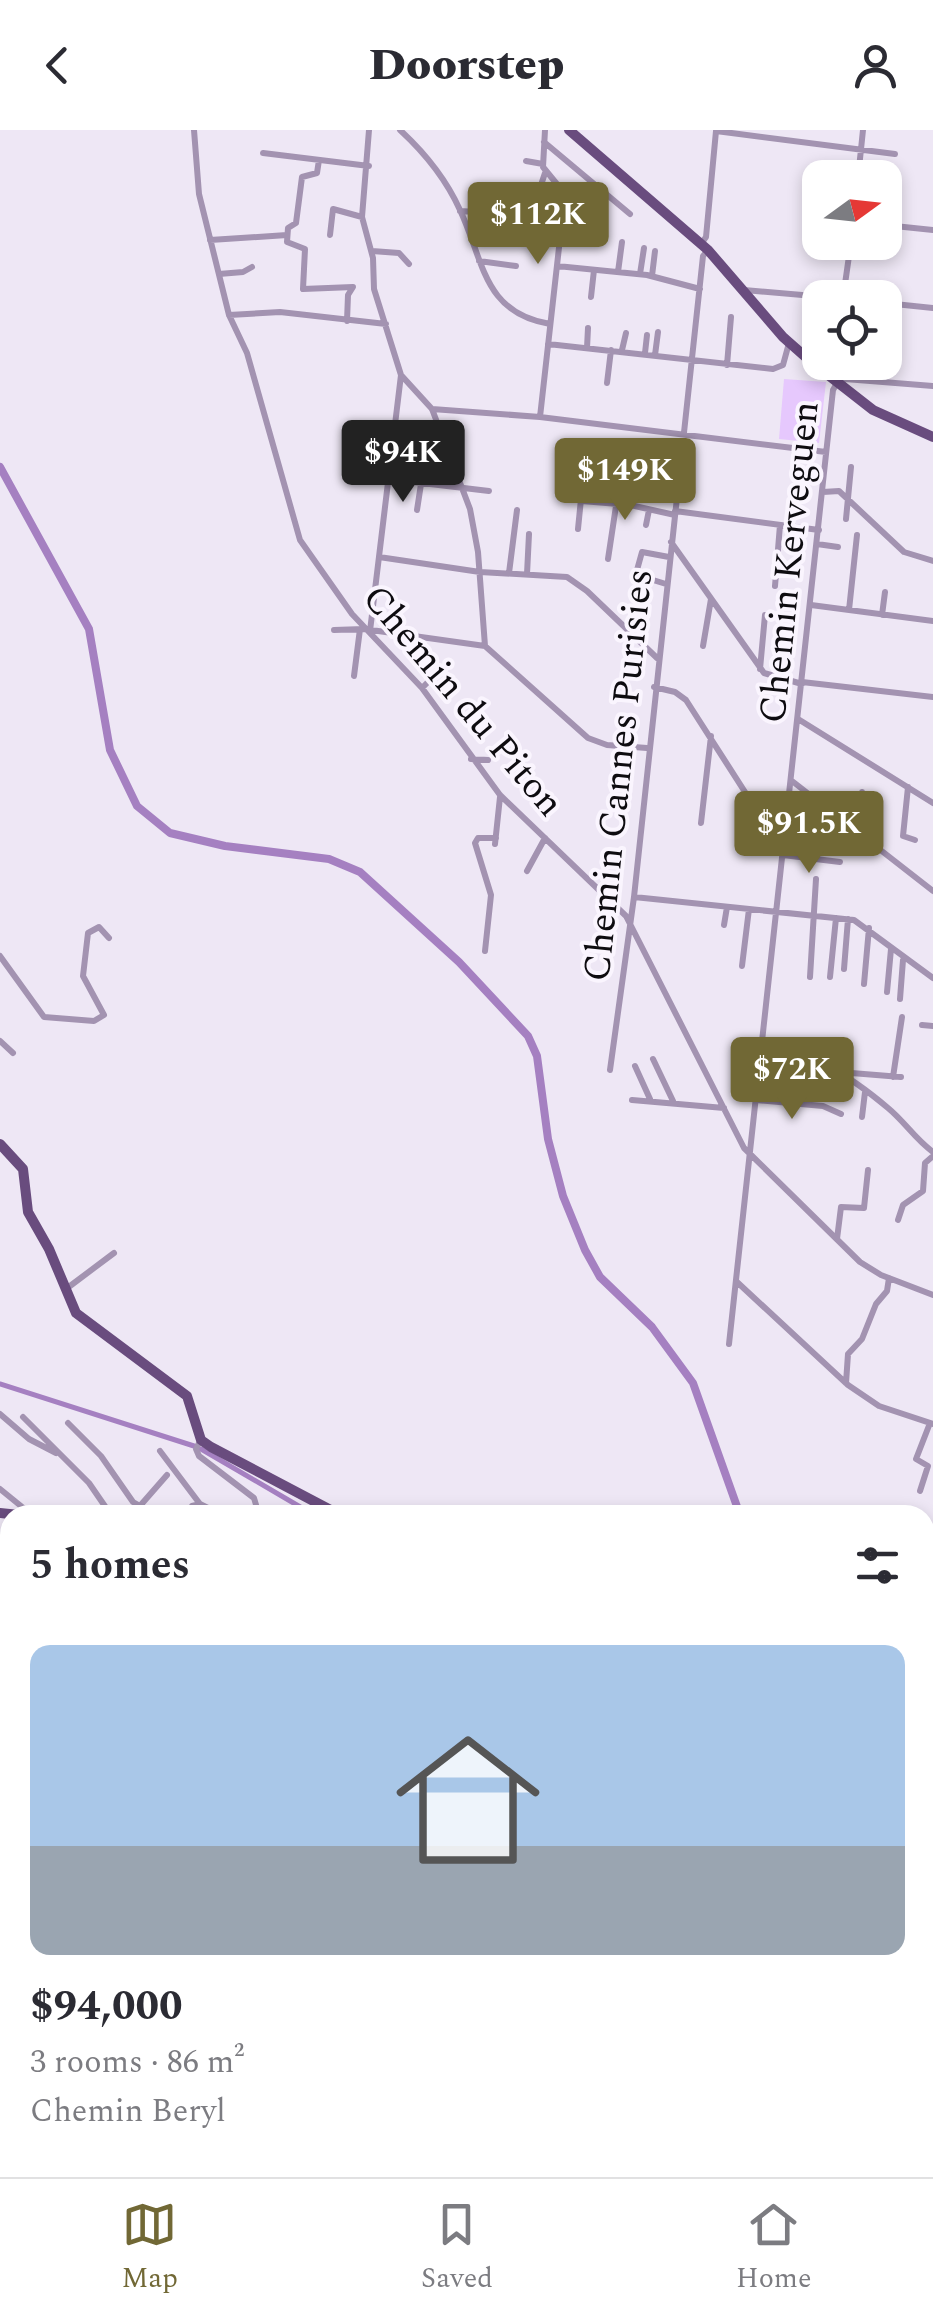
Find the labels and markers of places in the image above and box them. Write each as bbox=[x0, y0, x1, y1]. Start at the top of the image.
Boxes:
pin: $112K bbox=[468, 182, 608, 267]
pin: $94K bbox=[344, 420, 462, 505]
pin: $149K bbox=[555, 438, 695, 523]
pin: $91.5K bbox=[728, 791, 890, 876]
pin: $72K bbox=[733, 1037, 851, 1122]

